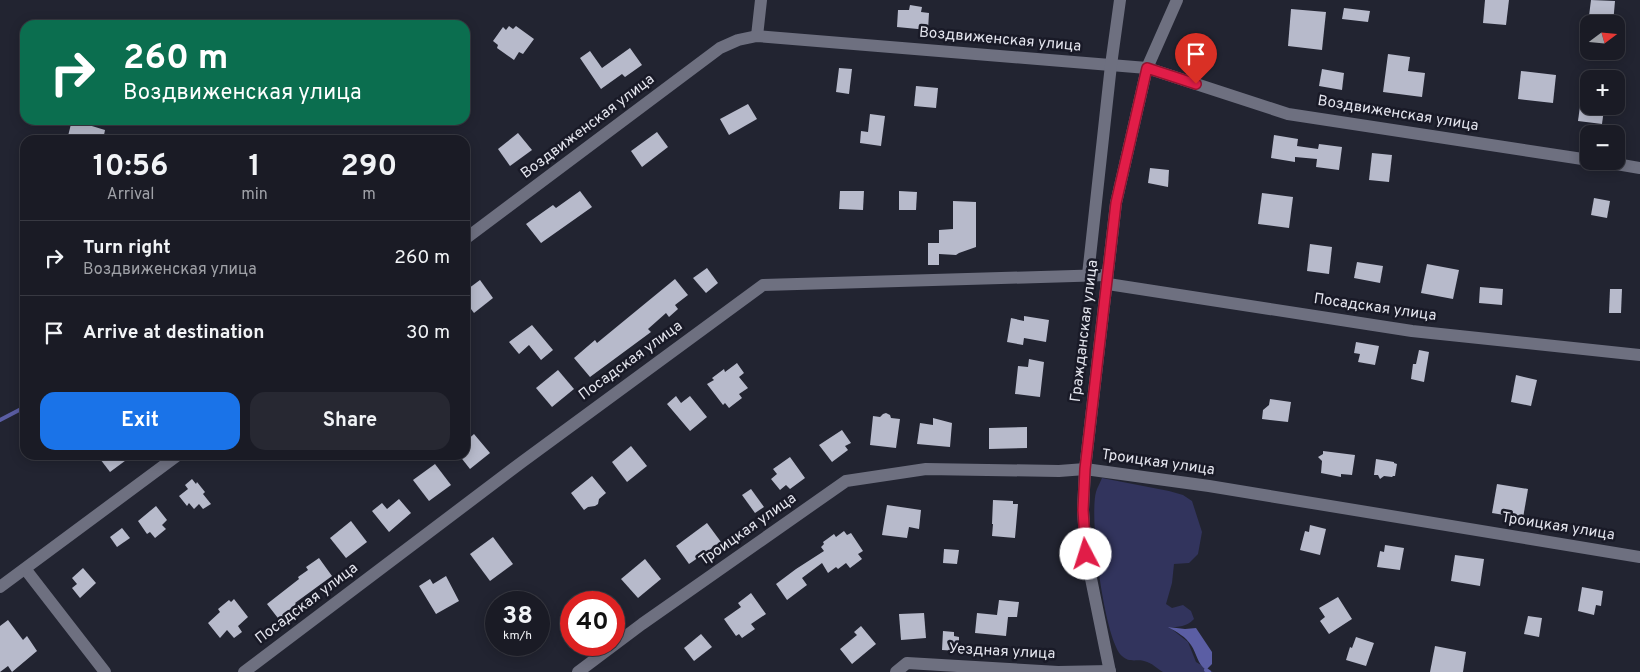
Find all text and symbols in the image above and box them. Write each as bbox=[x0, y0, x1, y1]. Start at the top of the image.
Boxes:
north arrow bbox=[1580, 15, 1625, 60]
map controls bbox=[1580, 15, 1625, 170]
street label: Воздвиженская улица bbox=[918, 23, 1082, 57]
pin bbox=[1175, 33, 1217, 84]
text: 260 m bbox=[123, 37, 228, 81]
icon: right bbox=[40, 40, 105, 105]
icon: arrive bbox=[1182, 40, 1210, 68]
street label: Воздвиженская улица bbox=[517, 70, 659, 184]
button: + bbox=[1580, 70, 1625, 115]
text: Воздвиженская улица bbox=[123, 80, 362, 107]
street label: Воздвиженская улица bbox=[1316, 92, 1480, 136]
button: − bbox=[1580, 125, 1625, 170]
text: 10:56 bbox=[93, 149, 169, 186]
text: 1 bbox=[249, 149, 261, 186]
text: 290 bbox=[341, 149, 397, 186]
text: Arrival bbox=[107, 185, 154, 205]
text: min bbox=[241, 185, 268, 205]
text: m bbox=[362, 185, 376, 205]
text: Turn right bbox=[83, 236, 171, 260]
icon: right bbox=[40, 244, 68, 272]
text: 260 m bbox=[394, 246, 450, 270]
street label: Гражданская улица bbox=[1067, 259, 1103, 403]
text: Воздвиженская улица bbox=[83, 260, 257, 280]
street label: Посадская улица bbox=[1312, 290, 1438, 326]
street label: Посадская улица bbox=[575, 317, 687, 405]
icon: arrive bbox=[40, 319, 68, 347]
text: Arrive at destination bbox=[83, 321, 264, 345]
text: 30 m bbox=[406, 321, 450, 345]
button: Exit bbox=[40, 392, 240, 450]
button: Share bbox=[250, 392, 450, 450]
street label: Троицкая улица bbox=[1100, 446, 1216, 480]
street label: Троицкая улица bbox=[696, 489, 800, 571]
street label: Троицкая улица bbox=[1500, 509, 1616, 545]
position arrow bbox=[1059, 527, 1111, 579]
street label: Посадская улица bbox=[252, 559, 362, 649]
speed limit sign: 40 bbox=[560, 591, 625, 656]
text: 38 bbox=[502, 601, 533, 633]
text: km/h bbox=[503, 628, 532, 644]
street label: Уездная улица bbox=[948, 640, 1056, 664]

